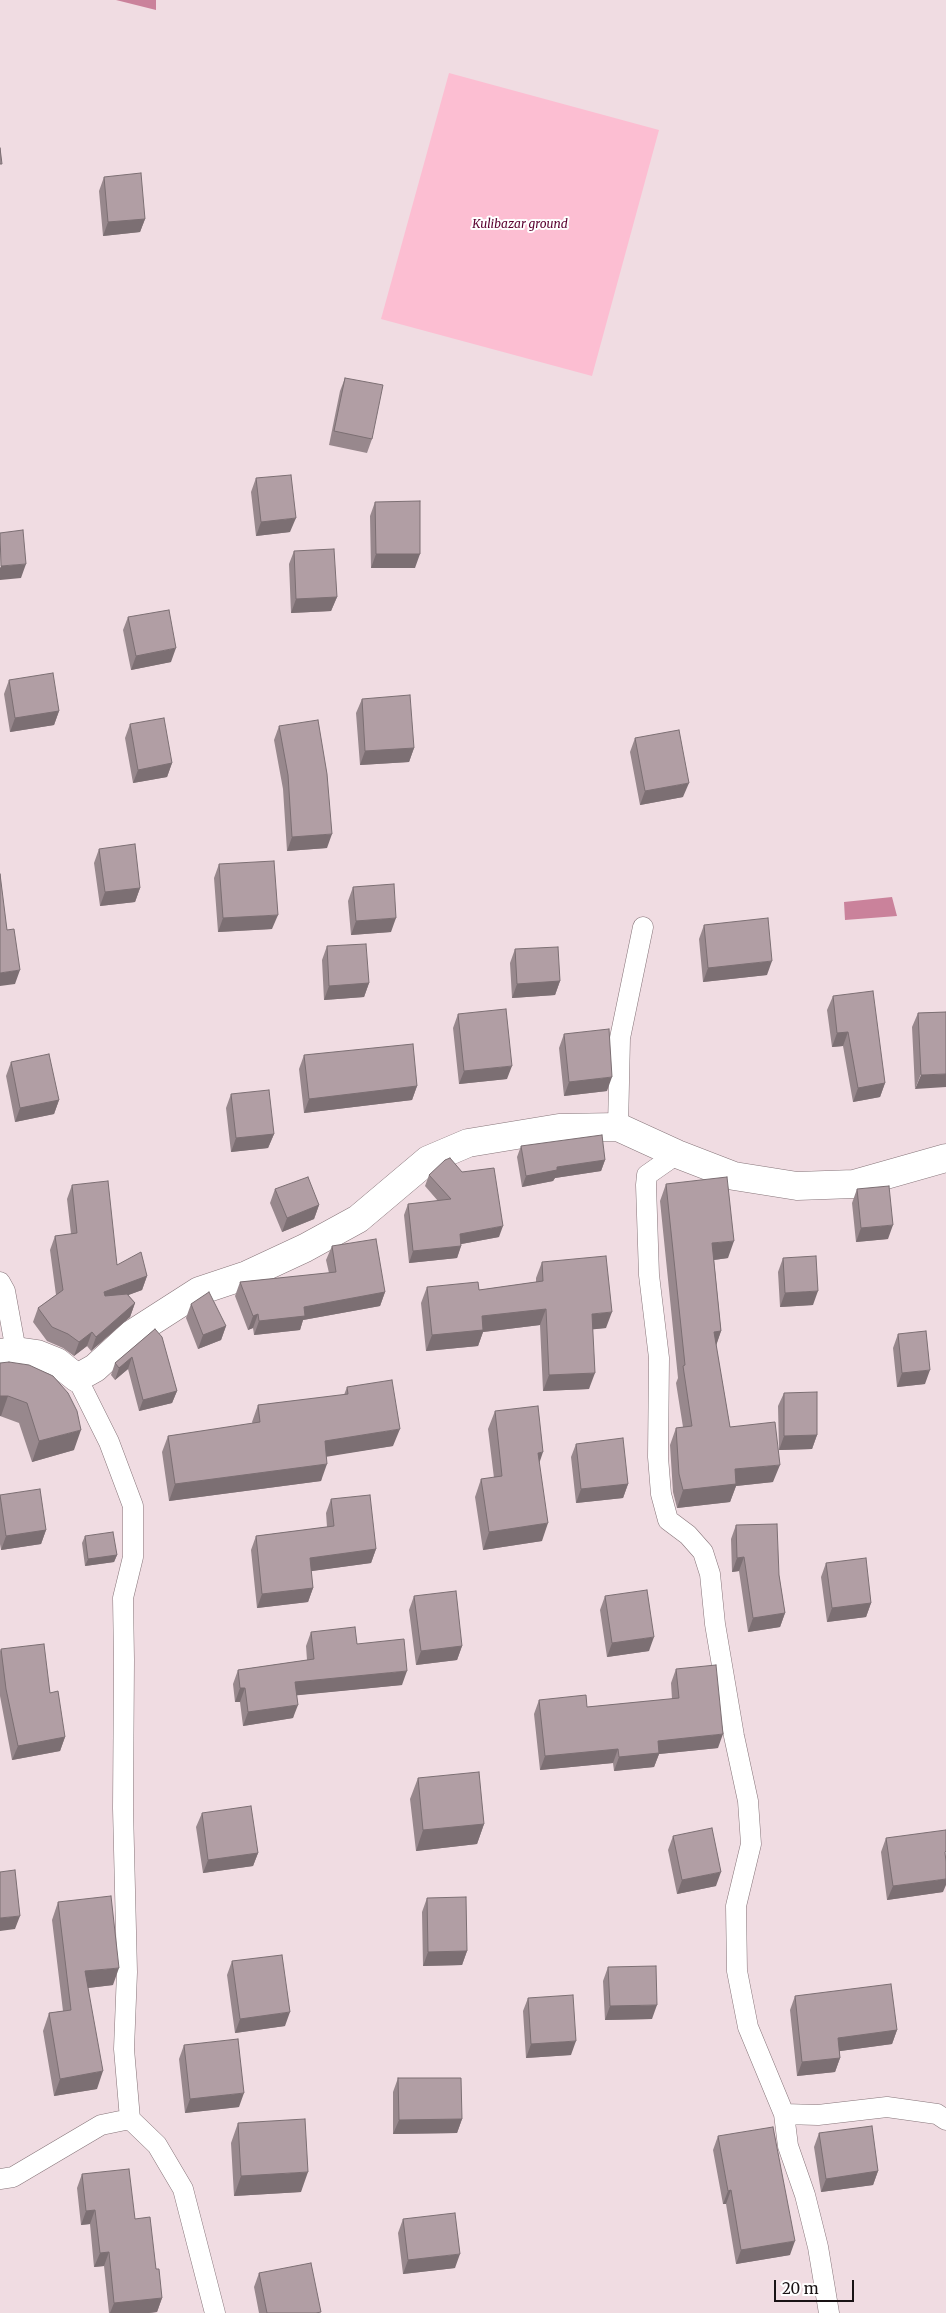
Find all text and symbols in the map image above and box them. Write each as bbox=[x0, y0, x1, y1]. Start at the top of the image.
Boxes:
park label: Kulibazar ground bbox=[472, 218, 568, 232]
scale bar bbox=[776, 2270, 856, 2302]
text: 20 m bbox=[782, 2279, 819, 2298]

